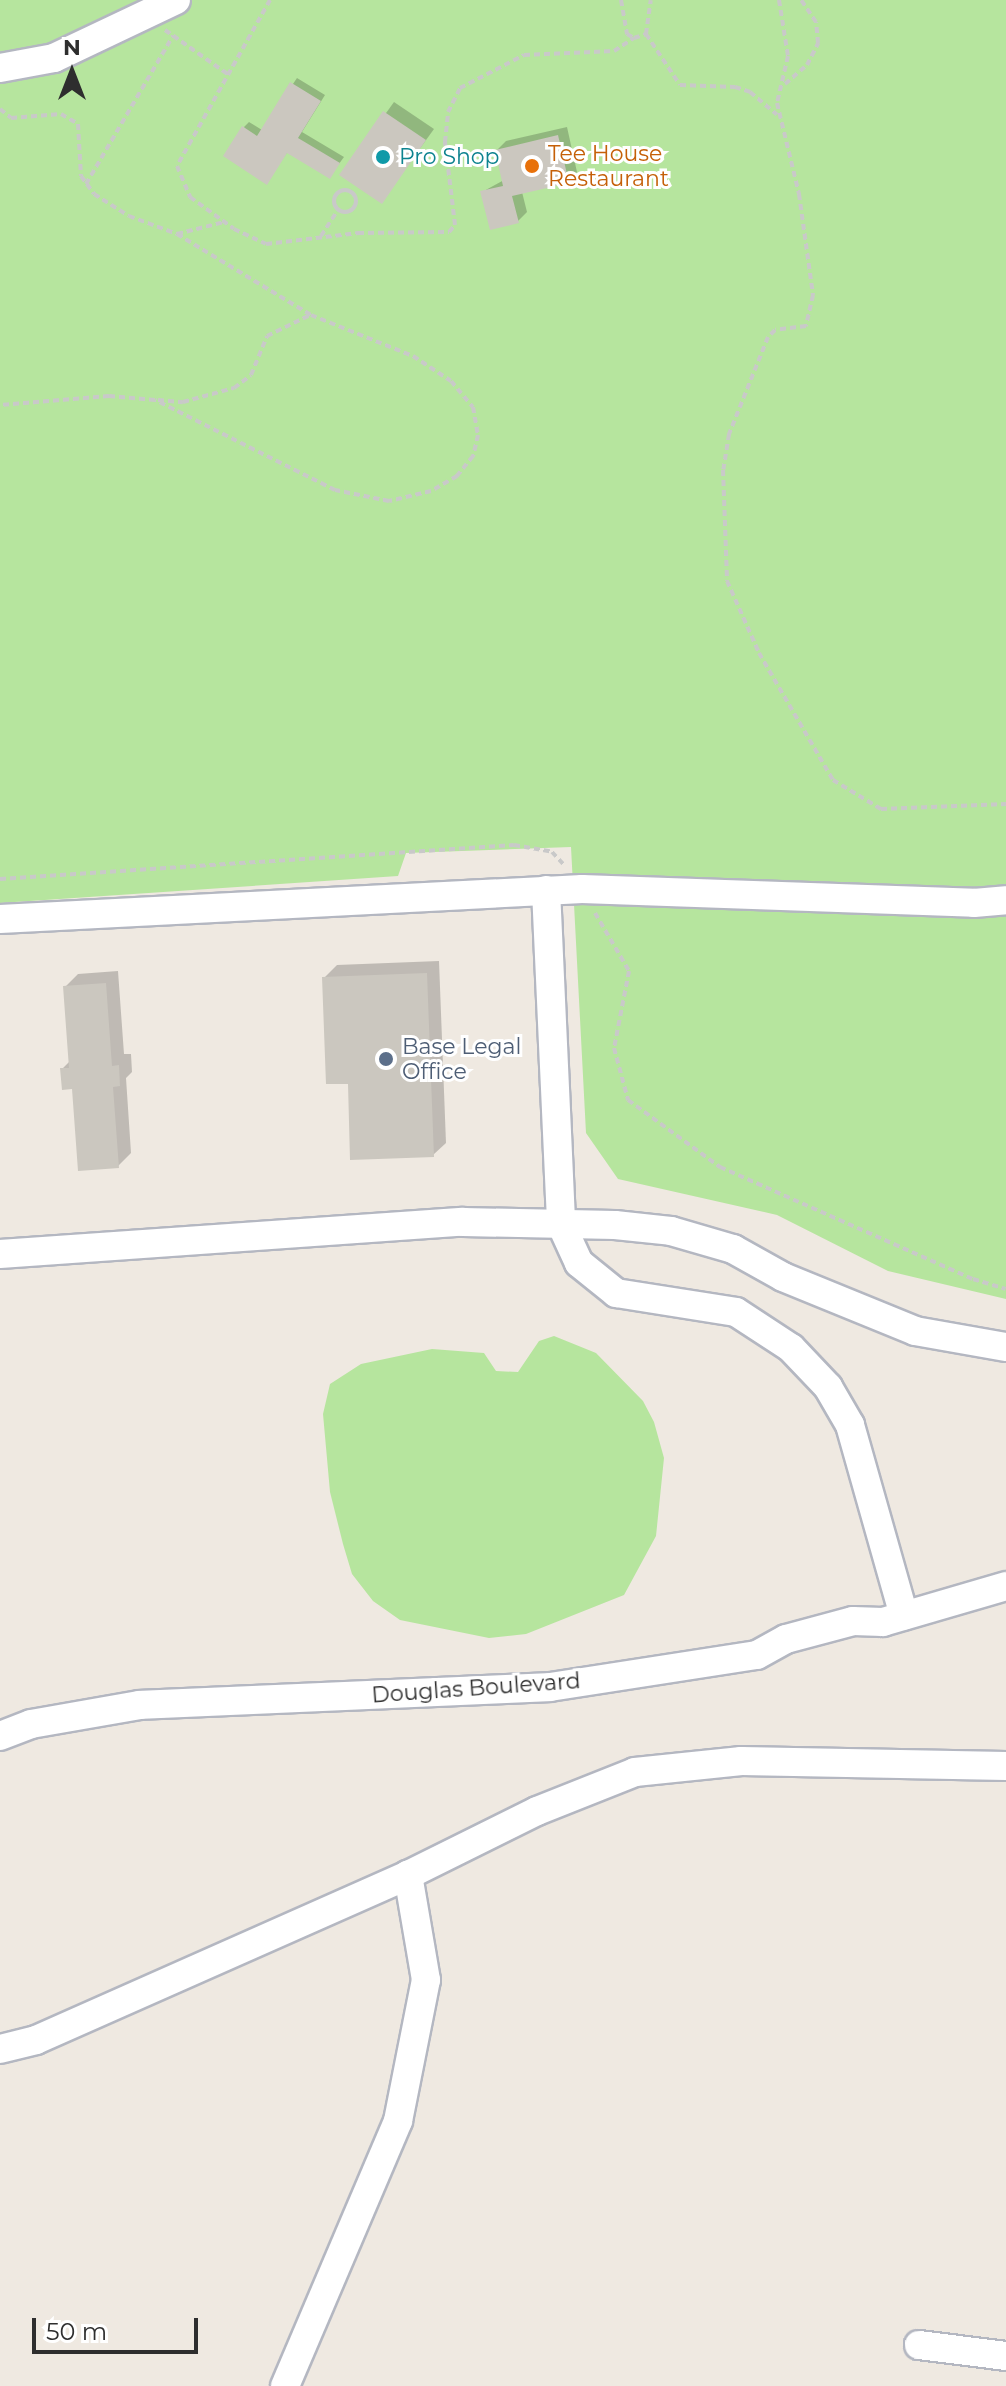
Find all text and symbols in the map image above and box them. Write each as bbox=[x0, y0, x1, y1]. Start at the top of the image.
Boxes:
north arrow bbox=[32, 32, 112, 112]
text: N bbox=[63, 34, 81, 61]
place label: Tee House Restaurant bbox=[548, 140, 669, 192]
place label: Pro Shop bbox=[399, 144, 500, 170]
marker: Pro Shop bbox=[374, 148, 392, 166]
marker: Tee House Restaurant bbox=[523, 157, 541, 175]
place label: Base Legal Office bbox=[402, 1033, 521, 1084]
marker: Base Legal Office bbox=[377, 1050, 395, 1068]
street label: Douglas Boulevard bbox=[371, 1668, 581, 1708]
scale bar bbox=[36, 2302, 202, 2352]
text: 50 m bbox=[46, 2317, 107, 2346]

